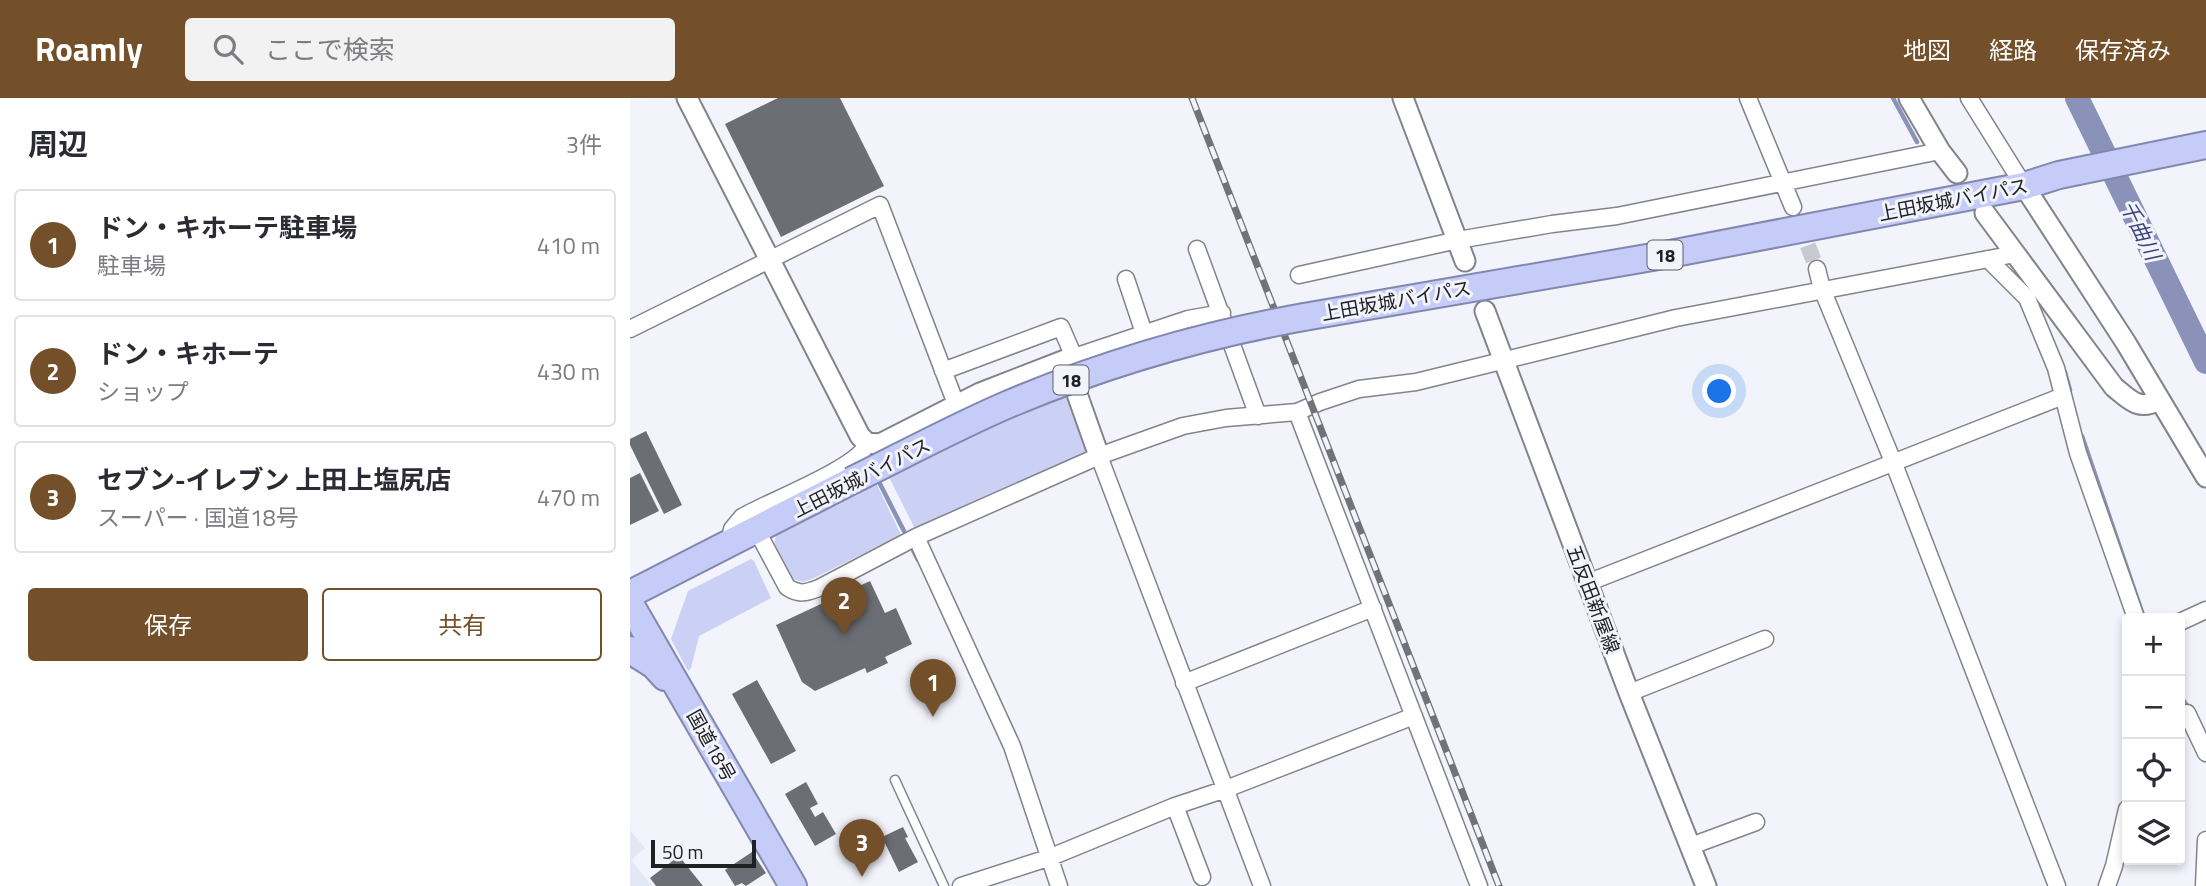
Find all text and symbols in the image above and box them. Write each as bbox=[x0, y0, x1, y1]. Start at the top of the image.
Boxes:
search box bbox=[185, 18, 675, 81]
text: Roamly bbox=[35, 24, 143, 74]
icon: search bbox=[209, 30, 247, 68]
text: ここで検索 bbox=[265, 30, 395, 69]
text: 地図 bbox=[1903, 32, 1951, 68]
text: 経路 bbox=[1989, 32, 2037, 68]
text: 保存済み bbox=[2075, 32, 2171, 68]
text: 周辺 bbox=[28, 121, 88, 167]
text: 3件 bbox=[566, 127, 602, 162]
street label: 上田坂城バイパス bbox=[1876, 170, 2030, 228]
water label: 千曲川 bbox=[2113, 195, 2170, 267]
text: ドン・キホーテ駐車場 bbox=[97, 208, 357, 247]
text: 1 bbox=[47, 228, 59, 263]
text: 410 m bbox=[537, 228, 600, 263]
road number: 18 bbox=[1648, 240, 1682, 270]
text: 駐車場 bbox=[97, 248, 166, 283]
street label: 上田坂城バイパス bbox=[1319, 273, 1473, 327]
text: ドン・キホーテ bbox=[97, 334, 279, 373]
text: 2 bbox=[47, 354, 59, 389]
text: 430 m bbox=[537, 354, 600, 389]
road number: 18 bbox=[1054, 366, 1088, 394]
text: ショップ bbox=[97, 374, 189, 409]
your location bbox=[1702, 374, 1736, 408]
street label: 上田坂城バイパス bbox=[787, 430, 935, 524]
text: セブン-イレブン 上田上塩尻店 bbox=[97, 460, 451, 499]
text: 3 bbox=[47, 480, 59, 515]
text: 470 m bbox=[537, 480, 600, 515]
text: スーパー · 国道18号 bbox=[97, 500, 299, 535]
street label: 五反田新屋線 bbox=[1560, 541, 1628, 657]
pin: 2 bbox=[821, 577, 867, 635]
button: 保存 bbox=[28, 588, 308, 661]
button: 共有 bbox=[322, 588, 602, 661]
map controls bbox=[2122, 613, 2185, 865]
button: + bbox=[2122, 613, 2185, 676]
pin: 1 bbox=[910, 659, 956, 717]
button: − bbox=[2122, 676, 2185, 739]
street label: 国道18号 bbox=[680, 704, 744, 786]
button: locate bbox=[2122, 739, 2185, 802]
button: layers bbox=[2122, 802, 2185, 865]
pin: 3 bbox=[839, 819, 885, 877]
scale bar bbox=[651, 837, 756, 869]
text: 50 m bbox=[662, 837, 703, 866]

